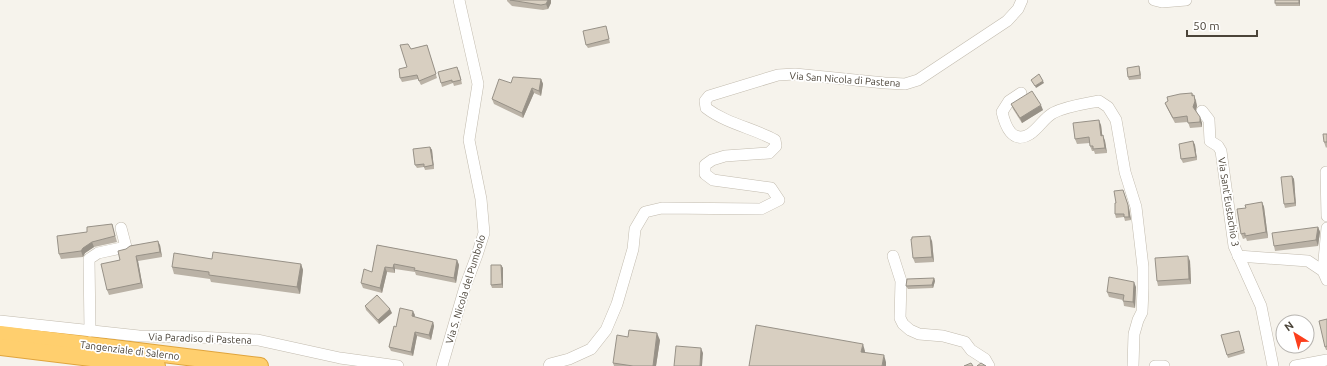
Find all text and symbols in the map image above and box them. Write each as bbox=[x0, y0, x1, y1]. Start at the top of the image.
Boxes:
scale bar bbox=[1187, 12, 1257, 38]
text: 50 m bbox=[1193, 19, 1220, 32]
street label: Via San Nicola di Pastena bbox=[789, 70, 901, 89]
street label: Via Sant'Eustachio 3 bbox=[1216, 157, 1241, 247]
street label: Via S. Nicola del Pumbolo bbox=[444, 233, 487, 345]
north arrow bbox=[1275, 314, 1315, 354]
text: N bbox=[1282, 319, 1296, 333]
street label: Via Paradiso di Pastena bbox=[148, 331, 252, 346]
street label: Tangenziale di Salerno bbox=[80, 339, 180, 362]

